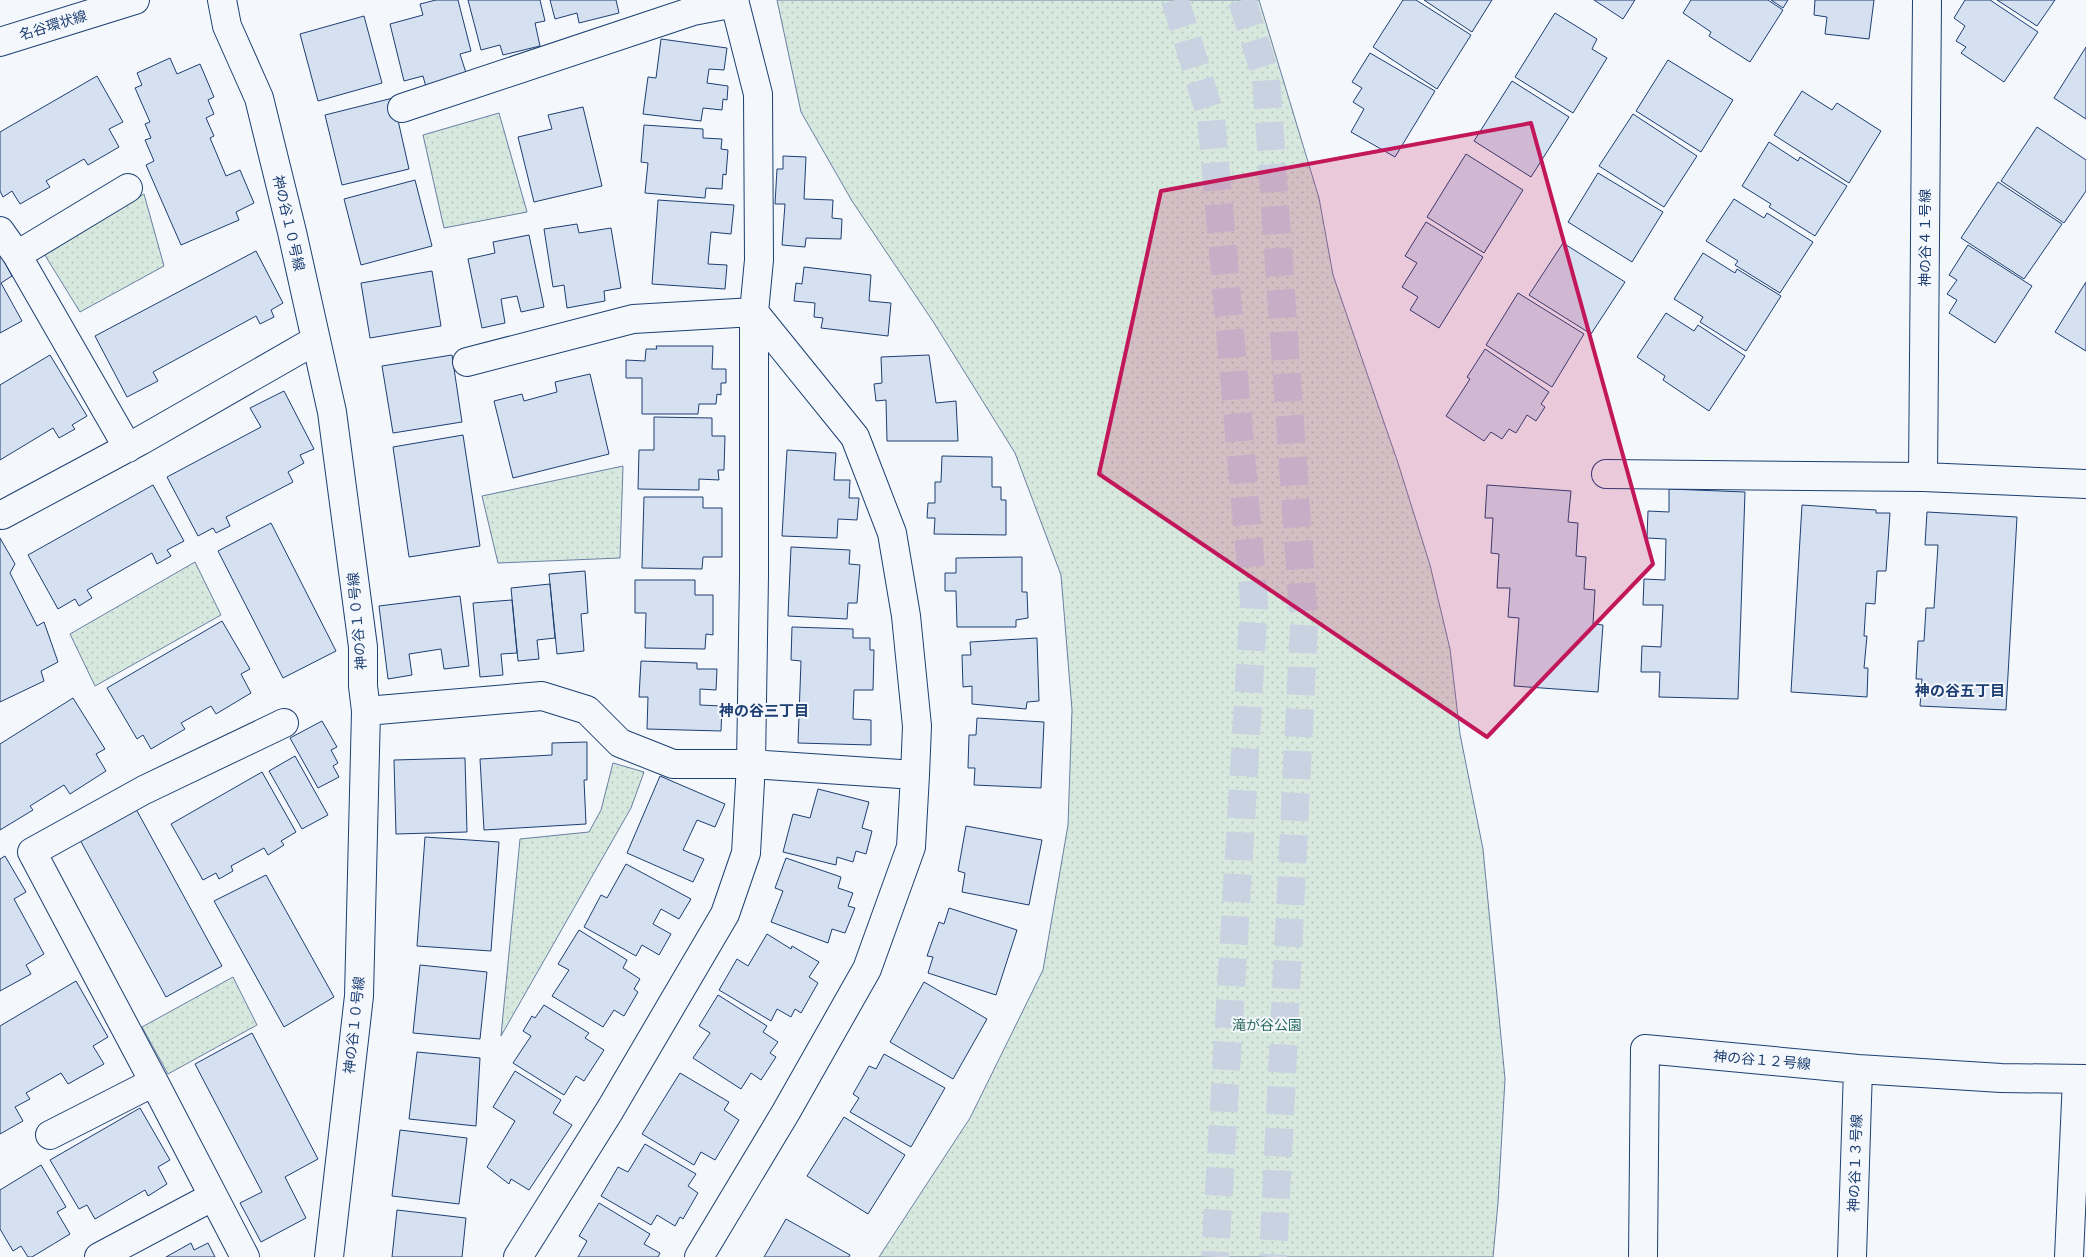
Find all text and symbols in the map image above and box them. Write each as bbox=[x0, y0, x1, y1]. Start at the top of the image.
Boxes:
street label: 名谷環状線 bbox=[17, 5, 89, 45]
street label: 神の谷１０号線 bbox=[268, 173, 310, 273]
street label: 神の谷４１号線 bbox=[1915, 189, 1935, 287]
street label: 神の谷１０号線 bbox=[343, 571, 371, 671]
district label: 神の谷五丁目 bbox=[1914, 680, 2005, 701]
district label: 神の谷三丁目 bbox=[718, 700, 809, 721]
street label: 神の谷１０号線 bbox=[339, 975, 369, 1075]
park label: 滝が谷公園 bbox=[1232, 1015, 1302, 1035]
street label: 神の谷１２号線 bbox=[1712, 1046, 1812, 1074]
street label: 神の谷１３号線 bbox=[1843, 1114, 1867, 1212]

